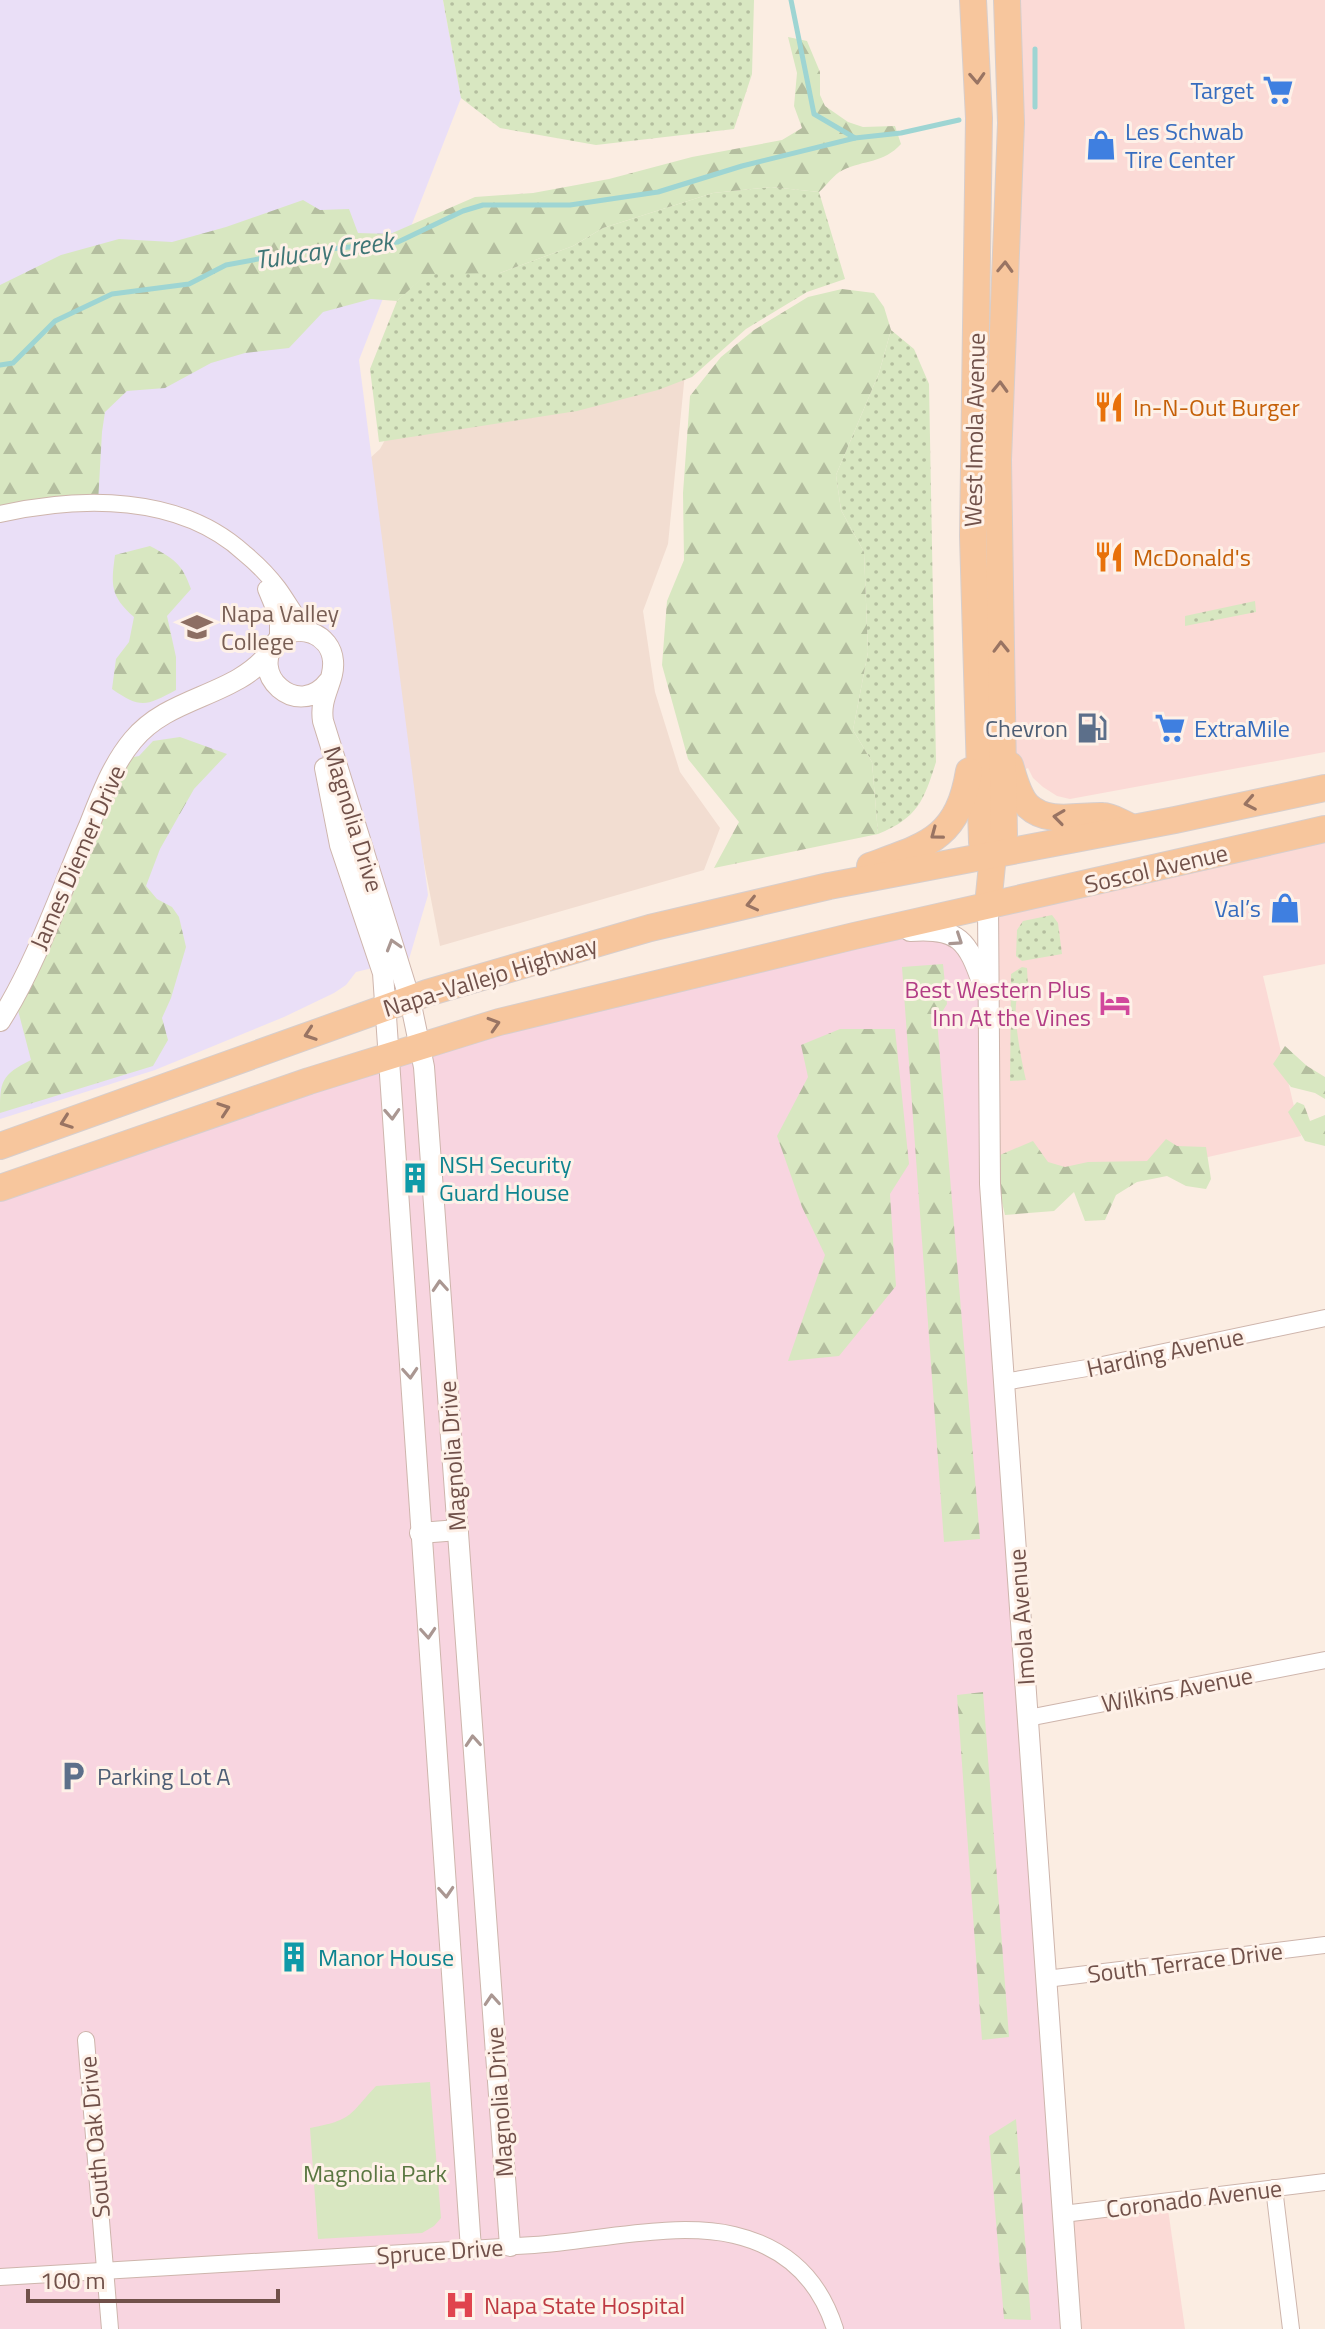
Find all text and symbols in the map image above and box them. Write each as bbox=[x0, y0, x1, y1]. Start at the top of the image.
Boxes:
one-way arrow bbox=[969, 72, 986, 85]
place label: Target bbox=[1191, 72, 1255, 108]
supermarket icon: Target bbox=[1261, 73, 1295, 107]
place label: Les Schwab Tire Center bbox=[1125, 113, 1244, 177]
shop icon: Les Schwab Tire Center bbox=[1084, 128, 1118, 162]
water label: Tulucay Creek bbox=[252, 221, 399, 279]
one-way arrow bbox=[996, 260, 1013, 273]
street label: West Imola Avenue bbox=[954, 333, 994, 527]
one-way arrow bbox=[992, 380, 1009, 393]
place label: In-N-Out Burger bbox=[1133, 389, 1300, 425]
restaurant icon: In-N-Out Burger bbox=[1092, 390, 1126, 424]
place label: McDonald's bbox=[1133, 539, 1251, 575]
restaurant icon: McDonald's bbox=[1092, 540, 1126, 574]
place label: Napa Valley College bbox=[221, 595, 340, 659]
school or university icon: Napa Valley College bbox=[180, 610, 214, 644]
one-way arrow bbox=[992, 640, 1009, 653]
place label: Chevron bbox=[985, 710, 1068, 746]
place label: ExtraMile bbox=[1194, 710, 1290, 746]
fuel station icon: Chevron bbox=[1075, 711, 1109, 745]
supermarket icon: ExtraMile bbox=[1153, 711, 1187, 745]
street label: Magnolia Drive bbox=[315, 742, 393, 896]
street label: James Diemer Drive bbox=[20, 759, 134, 955]
one-way arrow bbox=[1243, 793, 1256, 810]
one-way arrow bbox=[1052, 809, 1066, 826]
one-way arrow bbox=[931, 825, 945, 839]
street label: Soscol Avenue bbox=[1081, 834, 1231, 902]
place label: Val’s bbox=[1214, 890, 1261, 926]
shop icon: Val’s bbox=[1268, 891, 1302, 925]
one-way arrow bbox=[746, 895, 760, 912]
street label: Napa-Vallejo Highway bbox=[378, 926, 602, 1026]
one-way arrow bbox=[948, 930, 962, 945]
one-way arrow bbox=[386, 939, 402, 953]
place label: Best Western Plus Inn At the Vines bbox=[904, 971, 1091, 1035]
hotel icon: Best Western Plus Inn At the Vines bbox=[1098, 986, 1132, 1020]
one-way arrow bbox=[487, 1017, 500, 1033]
one-way arrow bbox=[304, 1024, 318, 1040]
one-way arrow bbox=[216, 1103, 230, 1119]
one-way arrow bbox=[384, 1108, 401, 1121]
one-way arrow bbox=[60, 1112, 74, 1128]
place label: NSH Security Guard House bbox=[439, 1146, 572, 1210]
building icon: NSH Security Guard House bbox=[398, 1161, 432, 1195]
one-way arrow bbox=[432, 1279, 449, 1292]
street label: Harding Avenue bbox=[1083, 1318, 1247, 1386]
one-way arrow bbox=[401, 1367, 418, 1380]
street label: Magnolia Drive bbox=[429, 1380, 475, 1532]
street label: Imola Avenue bbox=[998, 1548, 1044, 1686]
one-way arrow bbox=[419, 1626, 436, 1639]
street label: Wilkins Avenue bbox=[1098, 1657, 1256, 1721]
one-way arrow bbox=[465, 1734, 482, 1747]
place label: Parking Lot A bbox=[97, 1758, 231, 1794]
parking icon: Parking Lot A bbox=[56, 1759, 90, 1793]
one-way arrow bbox=[437, 1886, 454, 1899]
street label: South Terrace Drive bbox=[1085, 1932, 1285, 1992]
place label: Manor House bbox=[318, 1939, 454, 1975]
building icon: Manor House bbox=[277, 1940, 311, 1974]
one-way arrow bbox=[484, 1993, 501, 2006]
street label: Magnolia Drive bbox=[476, 2026, 522, 2178]
street label: South Oak Drive bbox=[69, 2055, 119, 2219]
park label: Magnolia Park bbox=[303, 2155, 448, 2191]
street label: Coronado Avenue bbox=[1104, 2169, 1284, 2227]
street label: Spruce Drive bbox=[375, 2229, 505, 2273]
scale bar bbox=[28, 2253, 278, 2303]
text: 100 m bbox=[40, 2262, 106, 2298]
place label: Napa State Hospital bbox=[484, 2287, 685, 2323]
hospital icon: Napa State Hospital bbox=[443, 2288, 477, 2322]

